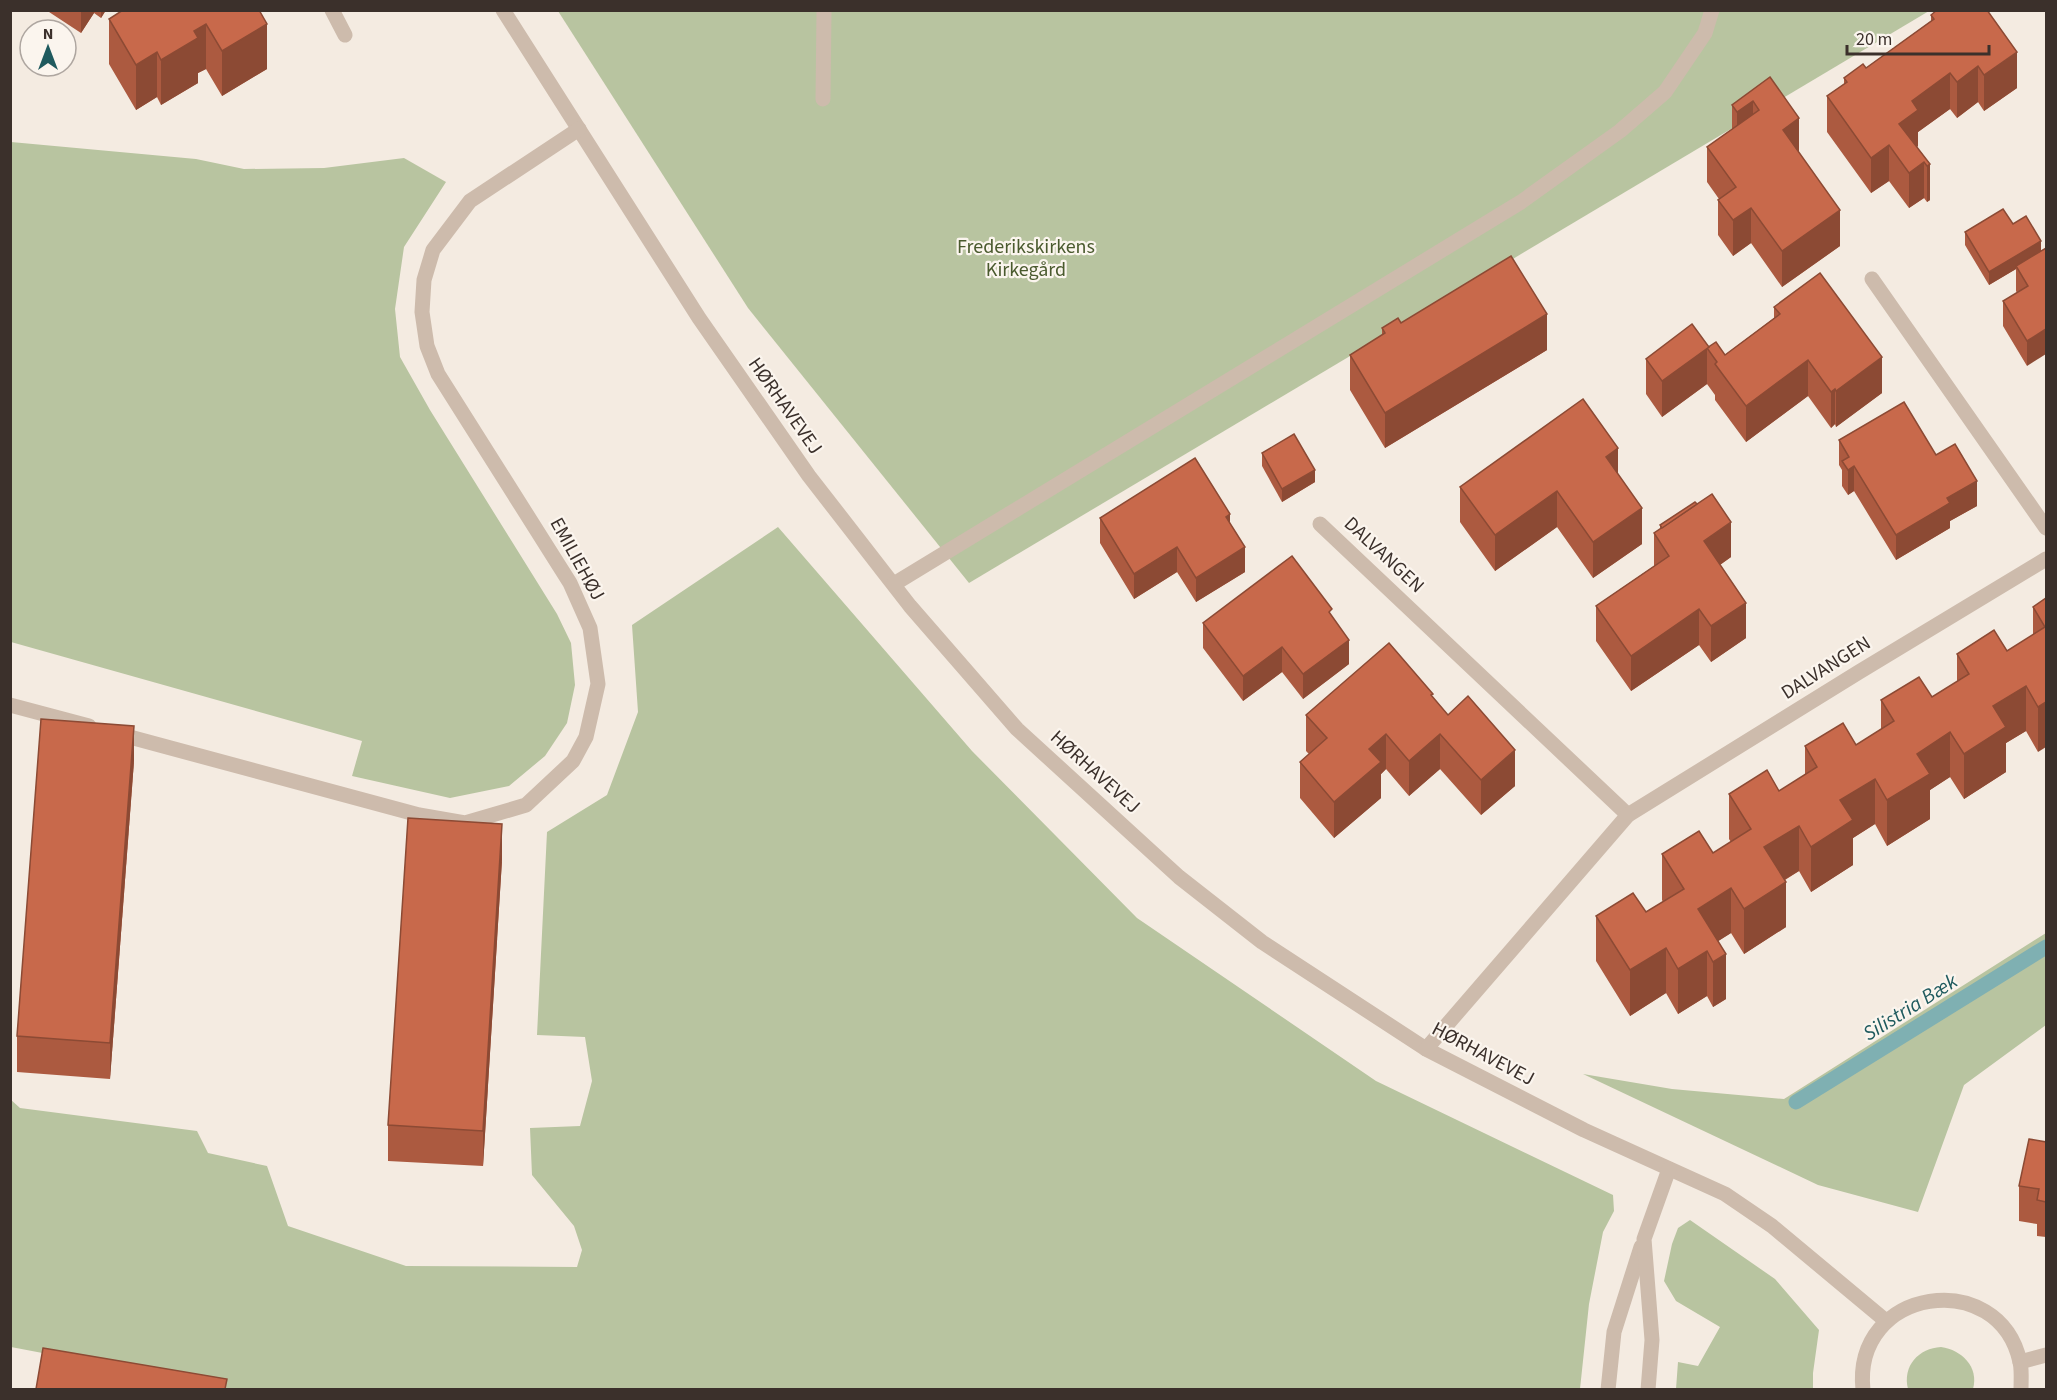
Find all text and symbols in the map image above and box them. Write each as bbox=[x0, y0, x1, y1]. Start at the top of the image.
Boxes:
north arrow bbox=[18, 18, 78, 78]
scale bar bbox=[1847, 18, 1990, 56]
text: N bbox=[43, 23, 53, 45]
text: 20 m bbox=[1856, 27, 1892, 52]
park label: Frederikskirkens Kirkegård bbox=[957, 233, 1095, 284]
street label: HØRHAVEVEJ bbox=[741, 352, 829, 460]
street label: DALVANGEN bbox=[1338, 510, 1430, 600]
street label: EMILIEHØJ bbox=[543, 512, 611, 606]
street label: DALVANGEN bbox=[1776, 629, 1876, 707]
street label: HØRHAVEVEJ bbox=[1044, 724, 1146, 820]
water label: Silistria Bæk bbox=[1857, 966, 1964, 1048]
street label: HØRHAVEVEJ bbox=[1427, 1015, 1539, 1093]

